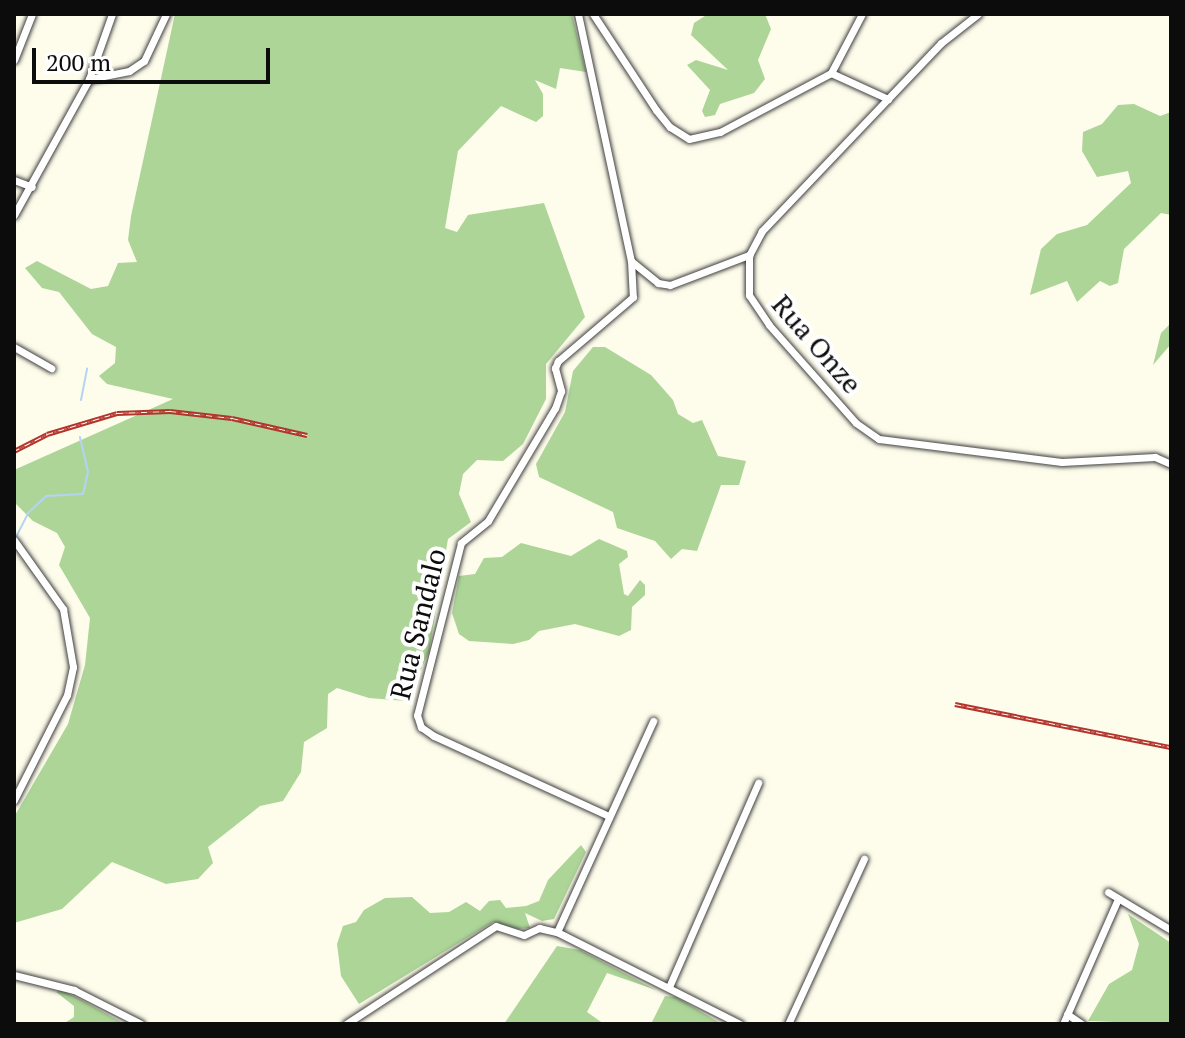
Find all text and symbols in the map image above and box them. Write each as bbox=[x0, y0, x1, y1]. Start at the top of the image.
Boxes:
scale bar bbox=[36, 32, 274, 82]
text: 200 m bbox=[46, 46, 111, 78]
street label: Rua Onze bbox=[765, 288, 869, 400]
street label: Rua Sandalo bbox=[383, 545, 453, 703]

